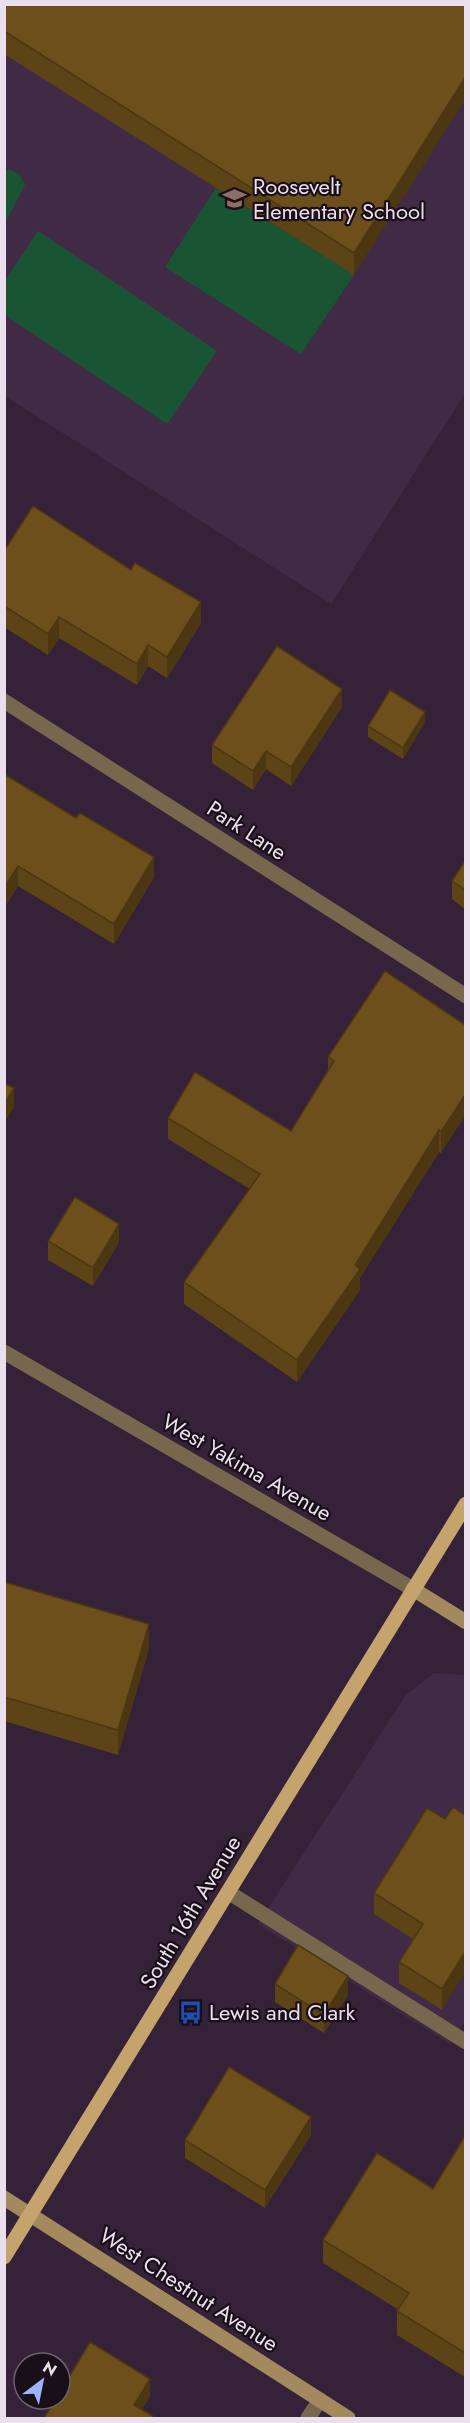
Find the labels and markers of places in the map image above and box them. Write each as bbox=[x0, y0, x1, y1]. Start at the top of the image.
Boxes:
place label: Roosevelt Elementary School bbox=[253, 170, 425, 227]
school or university icon: Roosevelt Elementary School bbox=[222, 186, 248, 212]
place label: Lewis and Clark bbox=[209, 1996, 356, 2028]
bus stop icon: Lewis and Clark bbox=[178, 1999, 204, 2025]

